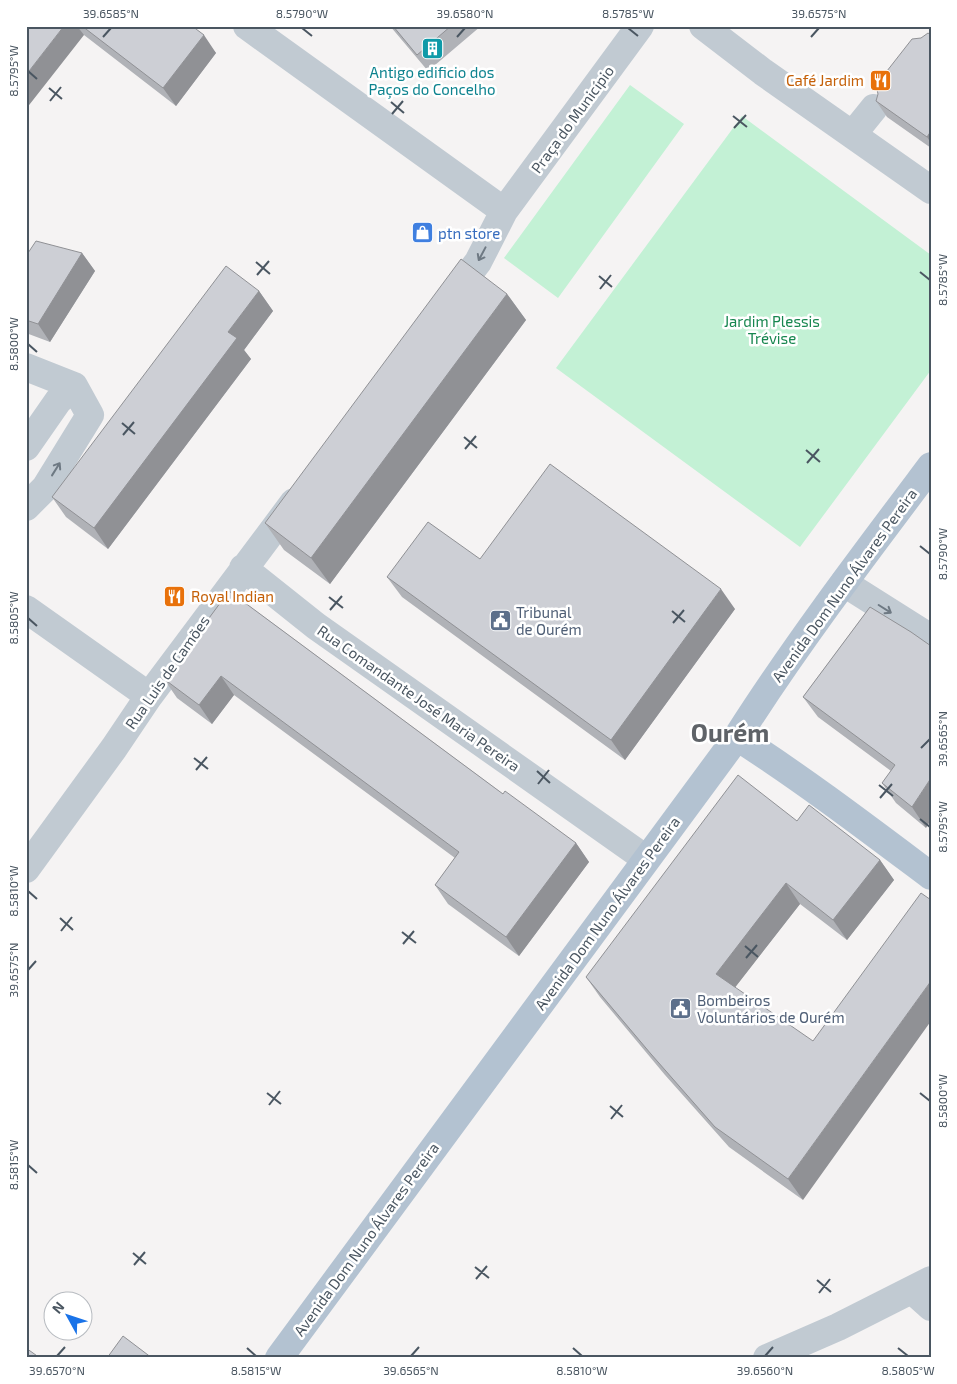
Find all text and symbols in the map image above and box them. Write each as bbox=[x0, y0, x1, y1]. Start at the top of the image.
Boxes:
text: 39.6585°N bbox=[83, 6, 139, 20]
text: 8.5790°W bbox=[276, 6, 328, 20]
text: 39.6580°N bbox=[437, 6, 493, 20]
text: 8.5785°W bbox=[602, 6, 654, 20]
text: 39.6575°N bbox=[792, 6, 846, 20]
building icon: Antigo edificio dos Paços do Concelho bbox=[420, 37, 444, 61]
text: 8.5795°W bbox=[6, 45, 20, 97]
street label: Praça do Município bbox=[527, 62, 618, 177]
place label: Antigo edificio dos Paços do Concelho bbox=[369, 63, 495, 99]
restaurant icon: Café Jardim bbox=[868, 68, 892, 92]
place label: Café Jardim bbox=[786, 71, 864, 89]
shop icon: ptn store bbox=[410, 221, 434, 245]
place label: ptn store bbox=[438, 224, 500, 242]
one-way arrow bbox=[476, 247, 486, 261]
text: 8.5785°W bbox=[935, 254, 949, 306]
park label: Jardim Plessis Trévise bbox=[724, 312, 820, 347]
text: 8.5800°W bbox=[6, 317, 20, 371]
one-way arrow bbox=[51, 462, 62, 476]
street label: Avenida Dom Nuno Álvares Pereira bbox=[768, 485, 920, 685]
text: 8.5790°W bbox=[935, 528, 949, 580]
restaurant icon: Royal Indian bbox=[163, 584, 187, 608]
place label: Royal Indian bbox=[191, 587, 274, 605]
text: 8.5805°W bbox=[6, 591, 20, 645]
place label: Tribunal de Ourém bbox=[516, 603, 582, 638]
one-way arrow bbox=[878, 604, 892, 614]
public building icon: Tribunal de Ourém bbox=[488, 609, 512, 633]
street label: Rua Luis de Camões bbox=[121, 612, 213, 732]
street label: Rua Comandante José Maria Pereira bbox=[314, 621, 524, 775]
text: 39.6565°N bbox=[935, 711, 949, 767]
district label: Ourém bbox=[691, 717, 769, 747]
text: 8.5795°W bbox=[935, 801, 949, 853]
street label: Avenida Dom Nuno Álvares Pereira bbox=[531, 813, 683, 1013]
text: 8.5810°W bbox=[6, 865, 20, 917]
text: 39.6575°N bbox=[6, 943, 20, 997]
place label: Bombeiros Voluntários de Ourém bbox=[697, 991, 845, 1026]
public building icon: Bombeiros Voluntários de Ourém bbox=[669, 997, 693, 1021]
text: 8.5800°W bbox=[935, 1074, 949, 1128]
street label: Avenida Dom Nuno Álvares Pereira bbox=[290, 1139, 442, 1339]
text: 8.5815°W bbox=[6, 1140, 20, 1190]
north arrow bbox=[42, 1292, 92, 1342]
text: N bbox=[48, 1298, 67, 1317]
text: 39.6570°N bbox=[29, 1363, 85, 1377]
text: 8.5815°W bbox=[231, 1363, 281, 1377]
text: 39.6565°N bbox=[383, 1363, 439, 1377]
text: 8.5810°W bbox=[556, 1363, 608, 1377]
text: 39.6560°N bbox=[737, 1363, 793, 1377]
text: 8.5805°W bbox=[881, 1363, 935, 1377]

